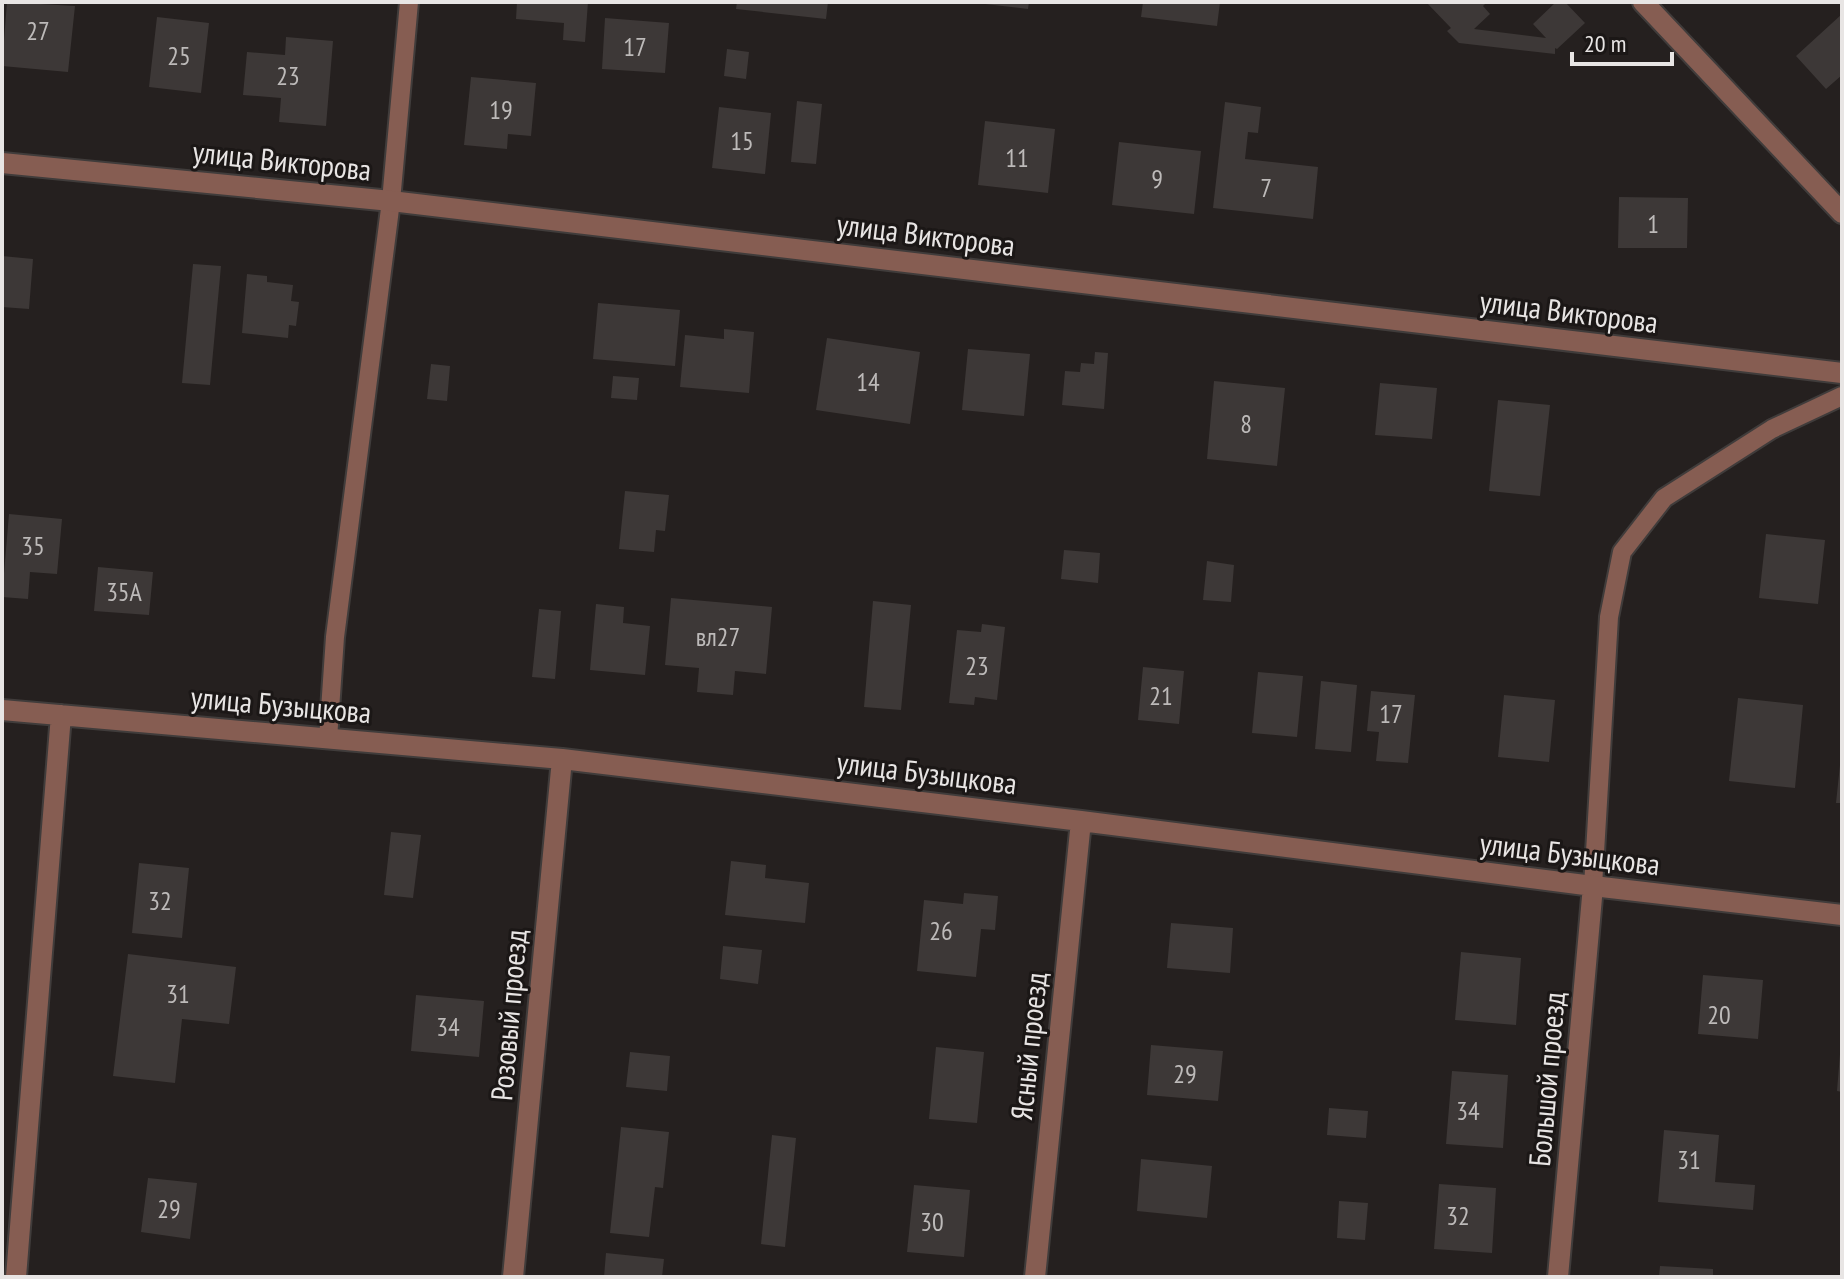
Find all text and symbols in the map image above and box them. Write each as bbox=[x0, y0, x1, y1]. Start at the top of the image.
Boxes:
house number: 27 bbox=[26, 14, 50, 47]
scale bar bbox=[1572, 16, 1672, 66]
text: 20 m bbox=[1584, 28, 1626, 59]
house number: 17 bbox=[623, 30, 647, 63]
house number: 25 bbox=[167, 39, 191, 72]
house number: 23 bbox=[276, 59, 300, 92]
house number: 19 bbox=[489, 93, 513, 126]
house number: 15 bbox=[730, 124, 754, 157]
street label: улица Викторова bbox=[191, 131, 373, 189]
house number: 11 bbox=[1005, 141, 1029, 174]
house number: 9 bbox=[1151, 162, 1163, 195]
house number: 7 bbox=[1260, 171, 1272, 204]
street label: улица Викторова bbox=[835, 204, 1017, 264]
house number: 1 bbox=[1647, 207, 1659, 240]
street label: улица Викторова bbox=[1478, 281, 1660, 341]
house number: 14 bbox=[856, 365, 880, 398]
house number: 8 bbox=[1240, 407, 1252, 440]
house number: 35 bbox=[21, 529, 45, 562]
house number: 35А bbox=[106, 575, 143, 608]
house number: вл27 bbox=[696, 620, 740, 653]
house number: 23 bbox=[965, 649, 989, 682]
street label: улица Бузыцкова bbox=[189, 677, 373, 731]
house number: 21 bbox=[1149, 679, 1173, 712]
house number: 17 bbox=[1379, 697, 1403, 730]
street label: улица Бузыцкова bbox=[835, 742, 1019, 802]
street label: улица Бузыцкова bbox=[1478, 823, 1662, 883]
house number: 32 bbox=[148, 884, 172, 917]
house number: 26 bbox=[929, 914, 953, 947]
street label: Розовый проезд bbox=[481, 928, 535, 1102]
street label: Ясный проезд bbox=[1001, 970, 1055, 1122]
house number: 31 bbox=[166, 977, 190, 1010]
street label: Большой проезд bbox=[1519, 990, 1573, 1168]
house number: 20 bbox=[1707, 998, 1731, 1031]
house number: 34 bbox=[436, 1010, 460, 1043]
house number: 29 bbox=[1173, 1057, 1197, 1090]
house number: 34 bbox=[1456, 1094, 1480, 1127]
house number: 31 bbox=[1677, 1143, 1701, 1176]
house number: 29 bbox=[157, 1192, 181, 1225]
house number: 32 bbox=[1446, 1199, 1470, 1232]
house number: 30 bbox=[920, 1205, 944, 1238]

